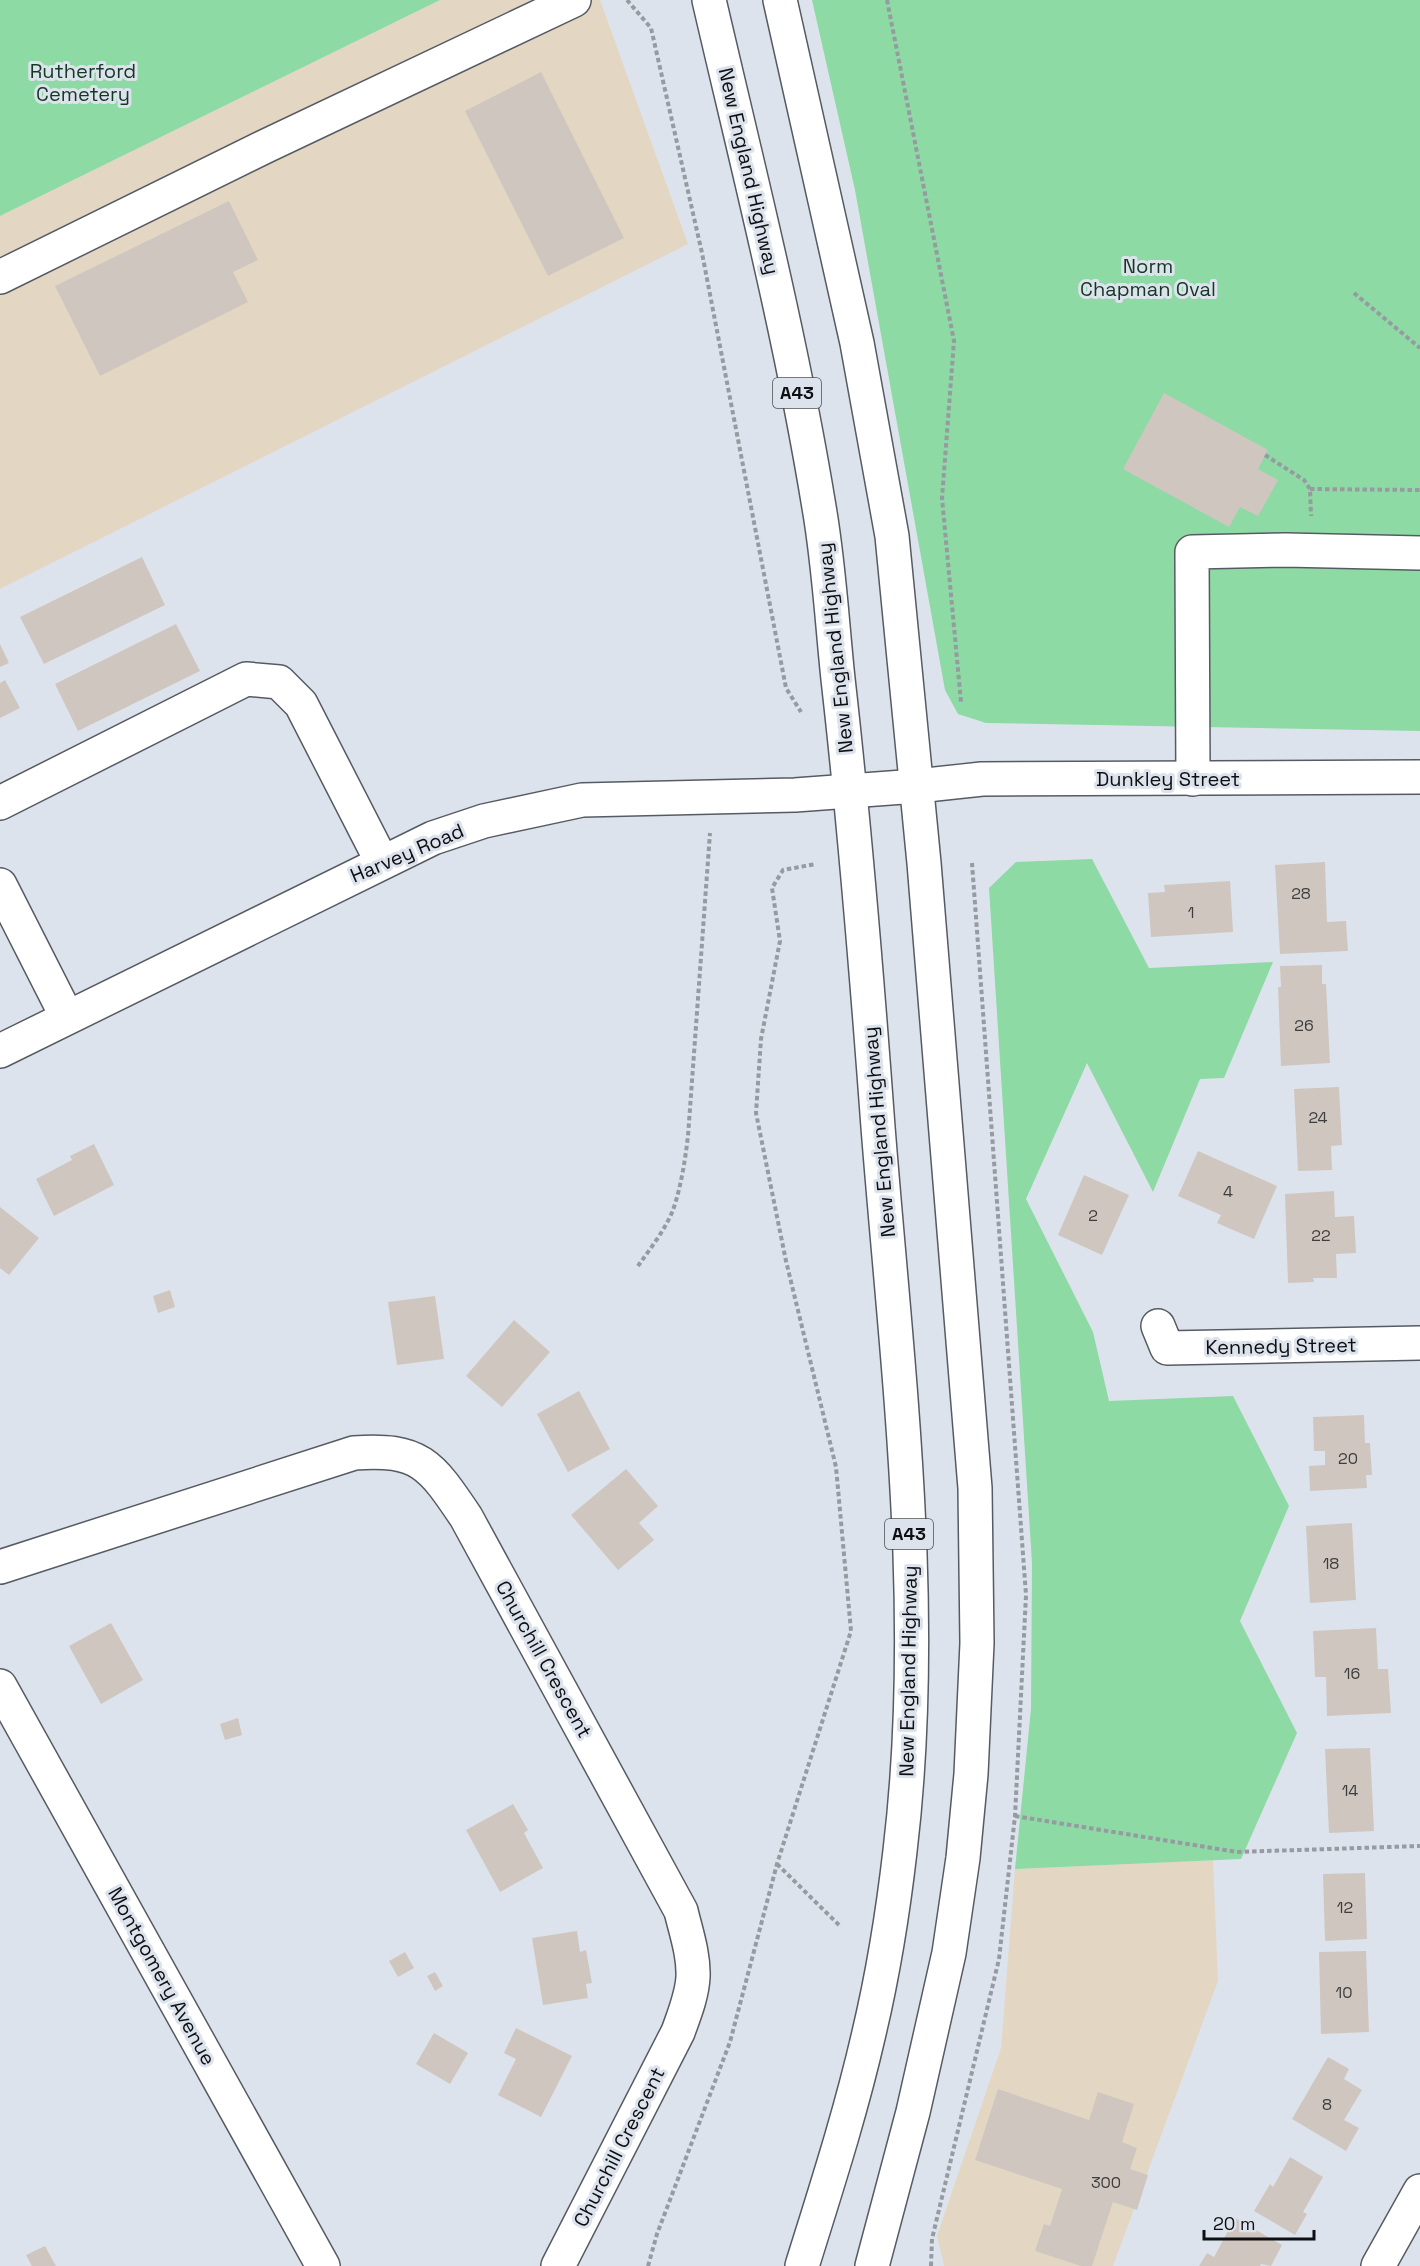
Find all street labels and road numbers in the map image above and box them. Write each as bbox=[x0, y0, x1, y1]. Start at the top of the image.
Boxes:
street label: New England Highway bbox=[713, 65, 785, 277]
road number: A43 bbox=[773, 378, 821, 408]
street label: New England Highway bbox=[811, 541, 859, 755]
street label: Dunkley Street bbox=[1096, 766, 1240, 792]
street label: Harvey Road bbox=[346, 817, 468, 889]
street label: New England Highway bbox=[857, 1026, 901, 1238]
street label: Kennedy Street bbox=[1205, 1332, 1357, 1360]
road number: A43 bbox=[885, 1519, 933, 1549]
street label: New England Highway bbox=[893, 1565, 923, 1777]
street label: Churchill Crescent bbox=[490, 1576, 598, 1742]
street label: Montgomery Avenue bbox=[102, 1882, 222, 2070]
street label: Churchill Crescent bbox=[568, 2063, 670, 2231]

